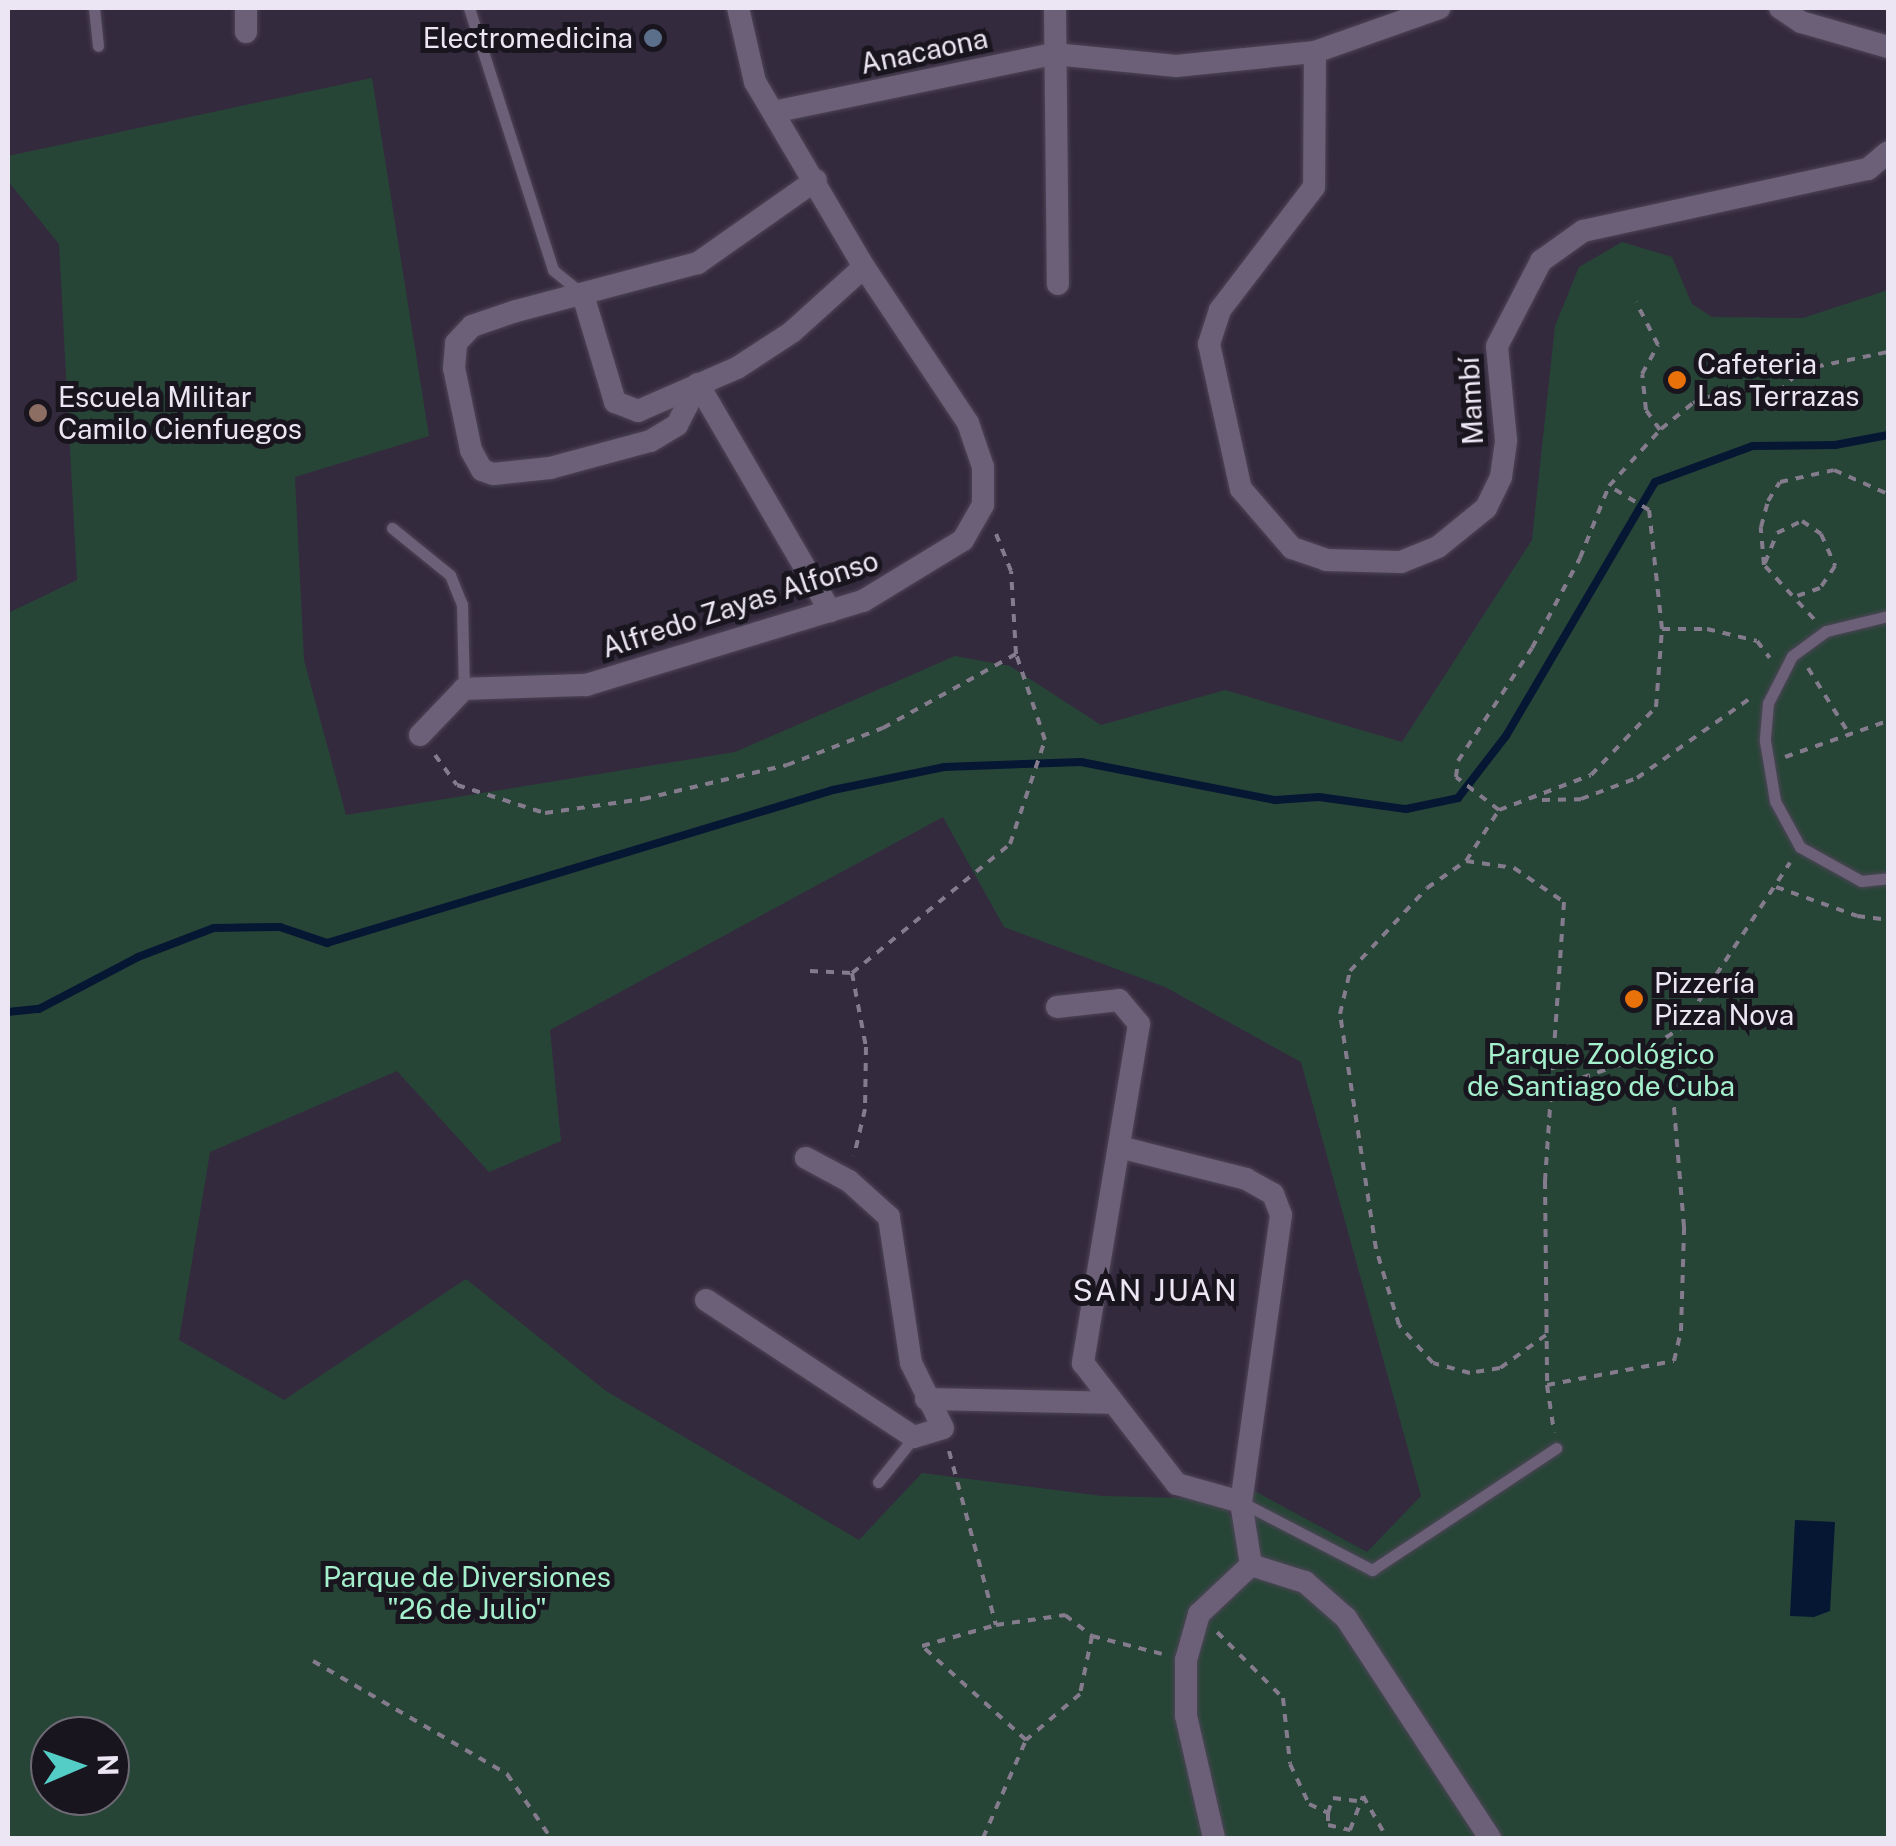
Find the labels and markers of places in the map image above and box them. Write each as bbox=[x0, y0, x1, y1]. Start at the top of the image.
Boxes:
place label: Electromedicina bbox=[423, 21, 633, 55]
marker: Electromedicina bbox=[642, 27, 664, 49]
place label: Cafeteria Las Terrazas bbox=[1697, 347, 1859, 413]
marker: Cafeteria Las Terrazas bbox=[1666, 369, 1688, 391]
place label: Escuela Militar Camilo Cienfuegos bbox=[58, 380, 302, 446]
marker: Escuela Militar Camilo Cienfuegos bbox=[27, 402, 49, 424]
place label: Pizzería Pizza Nova bbox=[1654, 966, 1794, 1032]
marker: Pizzería Pizza Nova bbox=[1623, 988, 1645, 1010]

